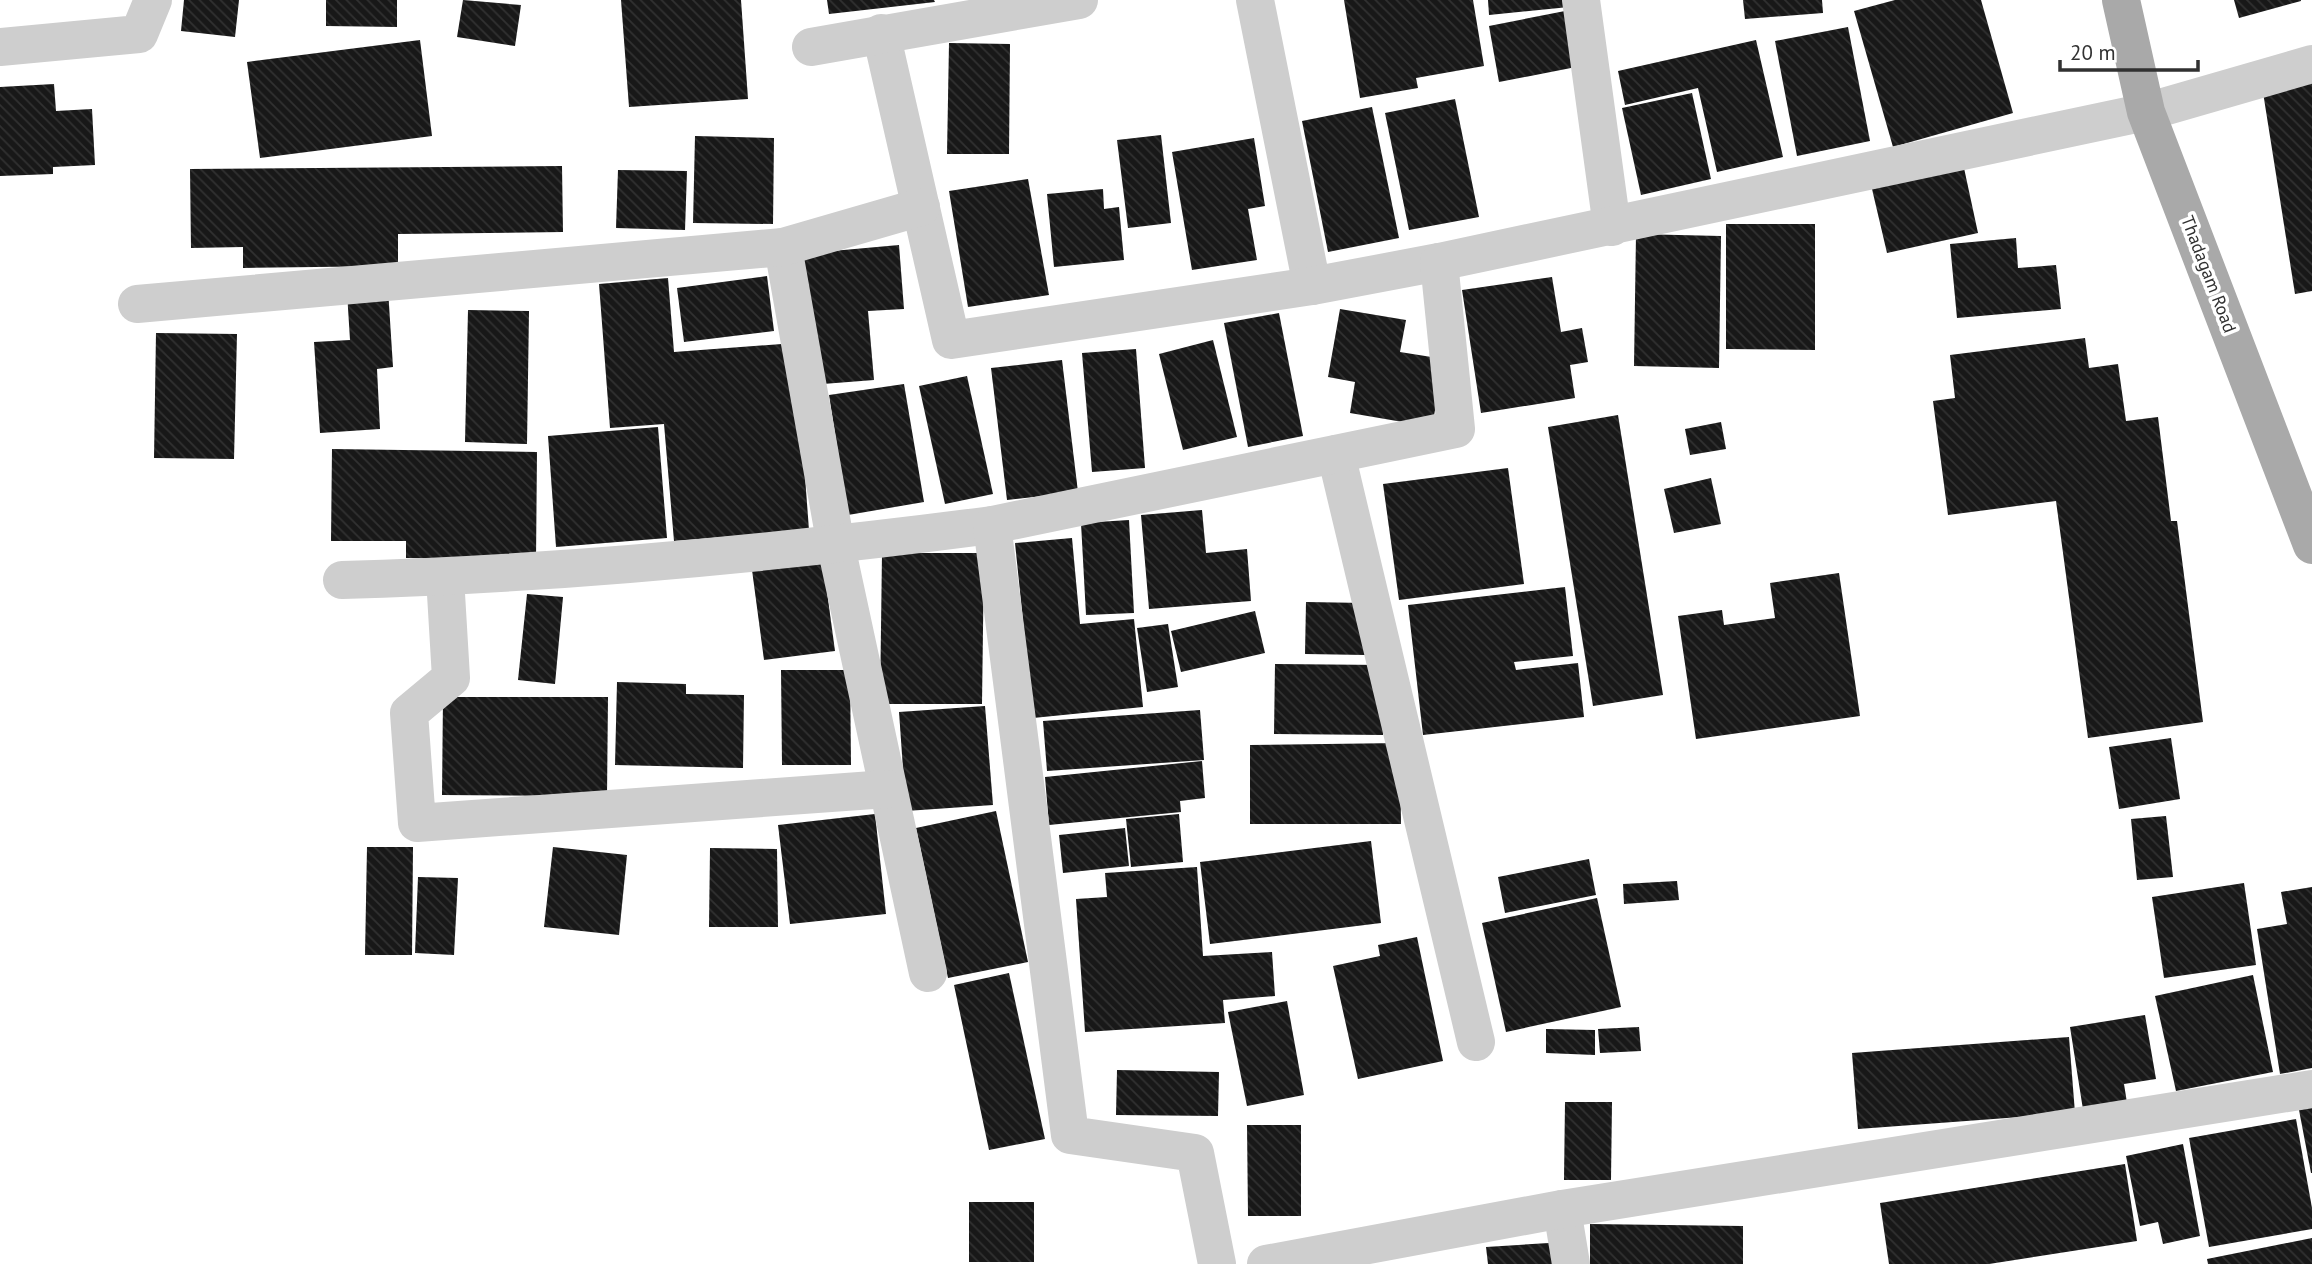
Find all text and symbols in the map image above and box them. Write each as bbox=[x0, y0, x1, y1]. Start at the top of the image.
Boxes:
scale bar bbox=[2060, 28, 2198, 72]
text: 20 m bbox=[2070, 39, 2116, 66]
street label: Thadagam Road bbox=[2176, 212, 2242, 336]

